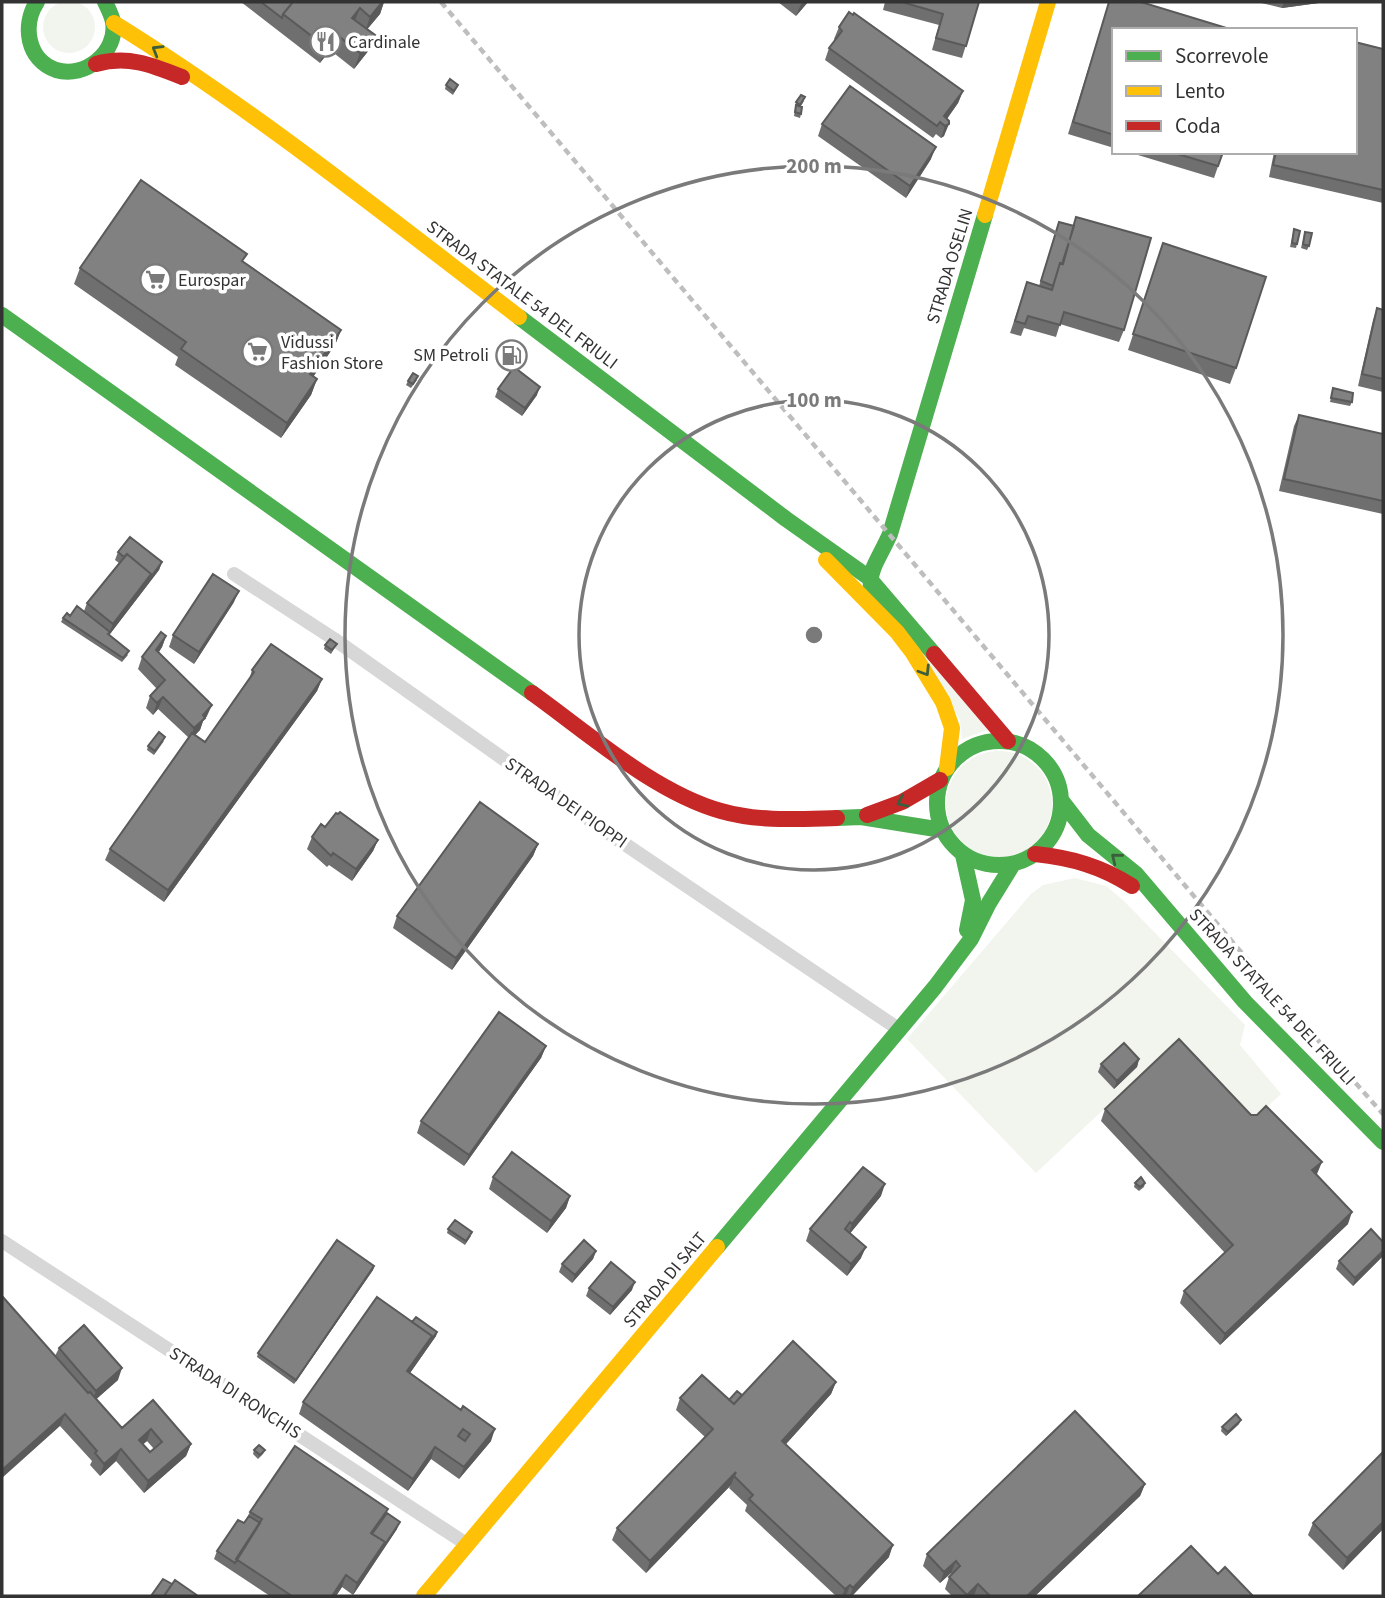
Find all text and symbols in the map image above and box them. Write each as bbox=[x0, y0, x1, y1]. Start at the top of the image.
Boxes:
restaurant icon: Cardinale bbox=[308, 25, 342, 59]
legend bbox=[1112, 28, 1357, 154]
place label: Cardinale bbox=[348, 30, 420, 55]
text: Scorrevole bbox=[1175, 41, 1269, 71]
one-way arrow bbox=[151, 46, 164, 59]
text: Lento bbox=[1175, 76, 1225, 106]
text: Coda bbox=[1175, 111, 1221, 141]
text: 200 m bbox=[786, 151, 842, 181]
street label: STRADA OSELIN bbox=[921, 205, 979, 327]
street label: STRADA STATALE 54 DEL FRIULI bbox=[421, 215, 623, 375]
supermarket icon: Eurospar bbox=[138, 263, 172, 297]
place label: Eurospar bbox=[178, 268, 246, 293]
place label: Vidussi Fashion Store bbox=[281, 330, 383, 376]
supermarket icon: Vidussi Fashion Store bbox=[241, 335, 275, 369]
fuel station icon: SM Petroli bbox=[495, 338, 529, 372]
place label: SM Petroli bbox=[413, 343, 489, 368]
text: 100 m bbox=[786, 385, 842, 415]
centre of rings bbox=[802, 623, 826, 647]
one-way arrow bbox=[916, 664, 929, 677]
street label: STRADA DEI PIOPPI bbox=[500, 751, 632, 855]
one-way arrow bbox=[897, 794, 909, 808]
one-way arrow bbox=[1112, 854, 1125, 866]
street label: STRADA STATALE 54 DEL FRIULI bbox=[1183, 903, 1361, 1091]
street label: STRADA DI SALT bbox=[617, 1226, 713, 1333]
street label: STRADA DI RONCHIS bbox=[164, 1341, 306, 1445]

